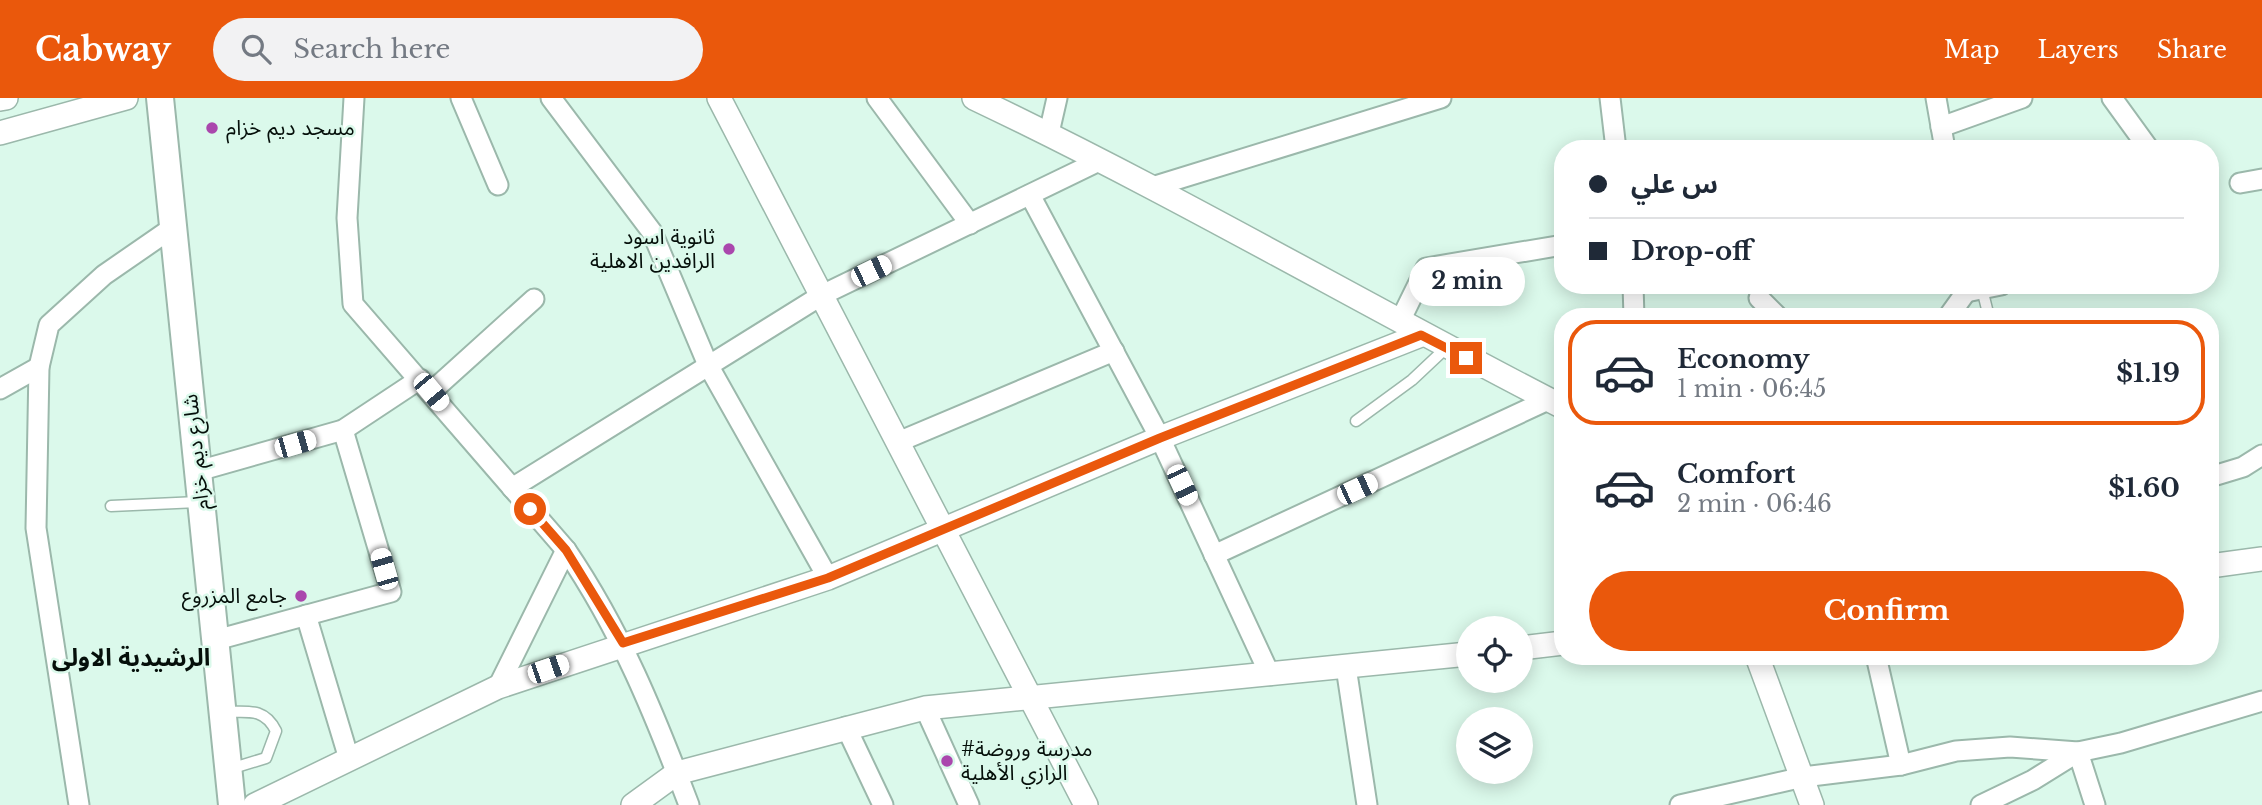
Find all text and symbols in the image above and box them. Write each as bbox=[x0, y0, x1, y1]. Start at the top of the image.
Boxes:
search box bbox=[213, 18, 703, 81]
text: Cabway bbox=[35, 29, 171, 70]
icon: search bbox=[237, 30, 275, 68]
text: Search here bbox=[293, 33, 450, 65]
text: Map bbox=[1944, 35, 2000, 64]
text: Layers bbox=[2038, 35, 2119, 64]
text: Share bbox=[2157, 35, 2227, 64]
place label: مسجد ديم خزام bbox=[226, 115, 355, 144]
marker: مسجد ديم خزام bbox=[204, 120, 220, 136]
text: س علي bbox=[1631, 168, 1718, 200]
place label: ثانوية اسود الرافدين الاهلية bbox=[590, 224, 715, 274]
text: Drop-off bbox=[1631, 235, 1752, 267]
marker: ثانوية اسود الرافدين الاهلية bbox=[721, 241, 737, 257]
car bbox=[848, 252, 895, 290]
callout: 2 min bbox=[1408, 257, 1524, 306]
text: 2 min bbox=[1431, 267, 1503, 295]
icon: car bbox=[1593, 341, 1656, 404]
route end bbox=[1450, 342, 1482, 374]
text: Economy bbox=[1677, 343, 1810, 375]
text: $1.19 bbox=[2116, 357, 2180, 389]
car bbox=[410, 369, 453, 415]
text: 1 min · 06:45 bbox=[1677, 375, 1826, 403]
street label: شارع ديم خزام bbox=[177, 392, 218, 511]
car bbox=[272, 428, 319, 460]
icon: car bbox=[1593, 456, 1656, 519]
text: Comfort bbox=[1677, 458, 1795, 490]
car bbox=[1164, 462, 1201, 508]
car bbox=[1334, 471, 1381, 507]
text: $1.60 bbox=[2108, 472, 2180, 504]
text: 2 min · 06:46 bbox=[1677, 490, 1832, 518]
route start bbox=[514, 493, 546, 525]
car bbox=[369, 546, 400, 592]
button: Confirm bbox=[1589, 571, 2184, 651]
place label: جامع المزروع bbox=[182, 583, 287, 611]
marker: جامع المزروع bbox=[293, 588, 309, 604]
map controls bbox=[1456, 616, 1533, 784]
button: locate bbox=[1456, 616, 1533, 693]
district label: الرشيدية الاولى bbox=[52, 643, 210, 672]
car bbox=[525, 652, 572, 686]
button: layers bbox=[1456, 707, 1533, 784]
place label: #مدرسة وروضة الرازي الأهلية bbox=[961, 736, 1093, 789]
marker: #مدرسة وروضة الرازي الأهلية bbox=[939, 753, 955, 769]

